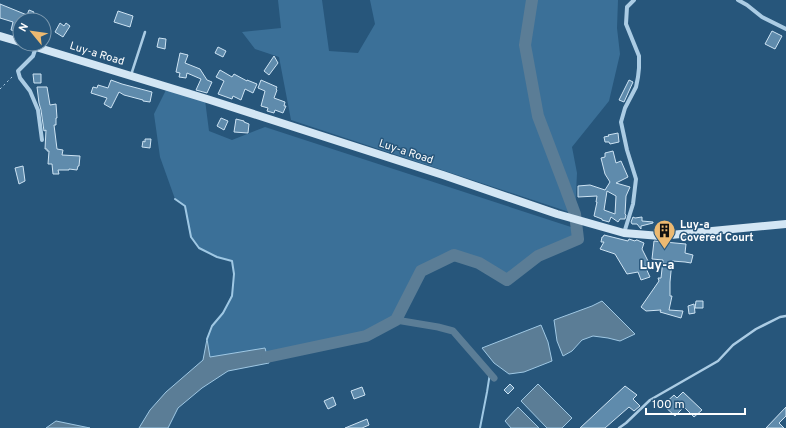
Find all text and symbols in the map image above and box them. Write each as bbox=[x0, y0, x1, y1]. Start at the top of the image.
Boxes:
north arrow bbox=[12, 12, 52, 52]
text: N bbox=[16, 21, 32, 34]
street label: Luy-a Road bbox=[68, 39, 126, 69]
street label: Luy-a Road bbox=[377, 137, 435, 167]
building icon: Luy-a Covered Court bbox=[652, 218, 678, 251]
place label: Luy-a Covered Court bbox=[680, 218, 754, 245]
district label: Luy-a bbox=[639, 258, 675, 274]
scale bar bbox=[646, 390, 745, 416]
text: 100 m bbox=[652, 397, 685, 413]

